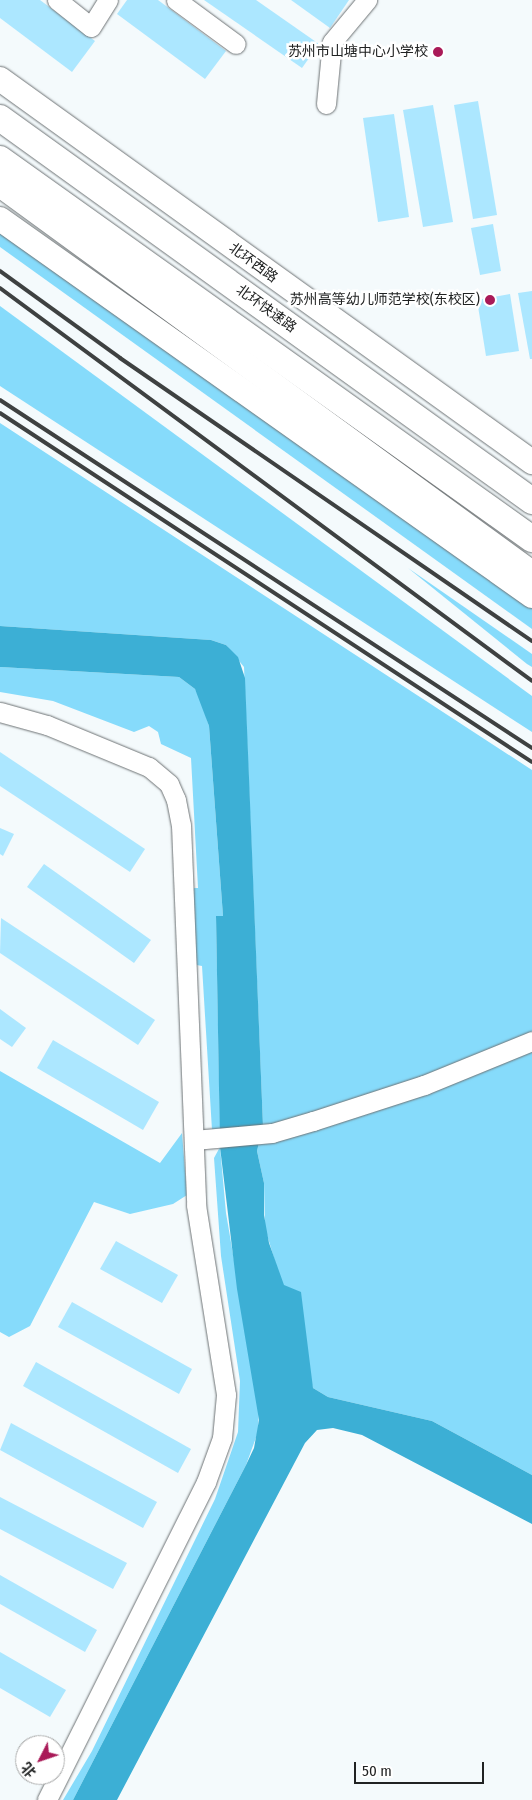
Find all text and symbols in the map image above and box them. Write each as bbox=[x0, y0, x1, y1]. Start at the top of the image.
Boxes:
place label: 苏州市山塘中心小学校 bbox=[288, 44, 428, 60]
marker: 苏州市山塘中心小学校 bbox=[432, 46, 444, 58]
street label: 北环西路 bbox=[225, 240, 281, 286]
street label: 北环快速路 bbox=[233, 282, 299, 336]
place label: 苏州高等幼儿师范学校(东校区) bbox=[290, 292, 480, 308]
marker: 苏州高等幼儿师范学校(东校区) bbox=[484, 294, 496, 306]
north arrow bbox=[15, 1735, 65, 1785]
scale bar bbox=[357, 1752, 487, 1784]
text: 北 bbox=[18, 1759, 40, 1780]
text: 50 m bbox=[362, 1762, 392, 1780]

